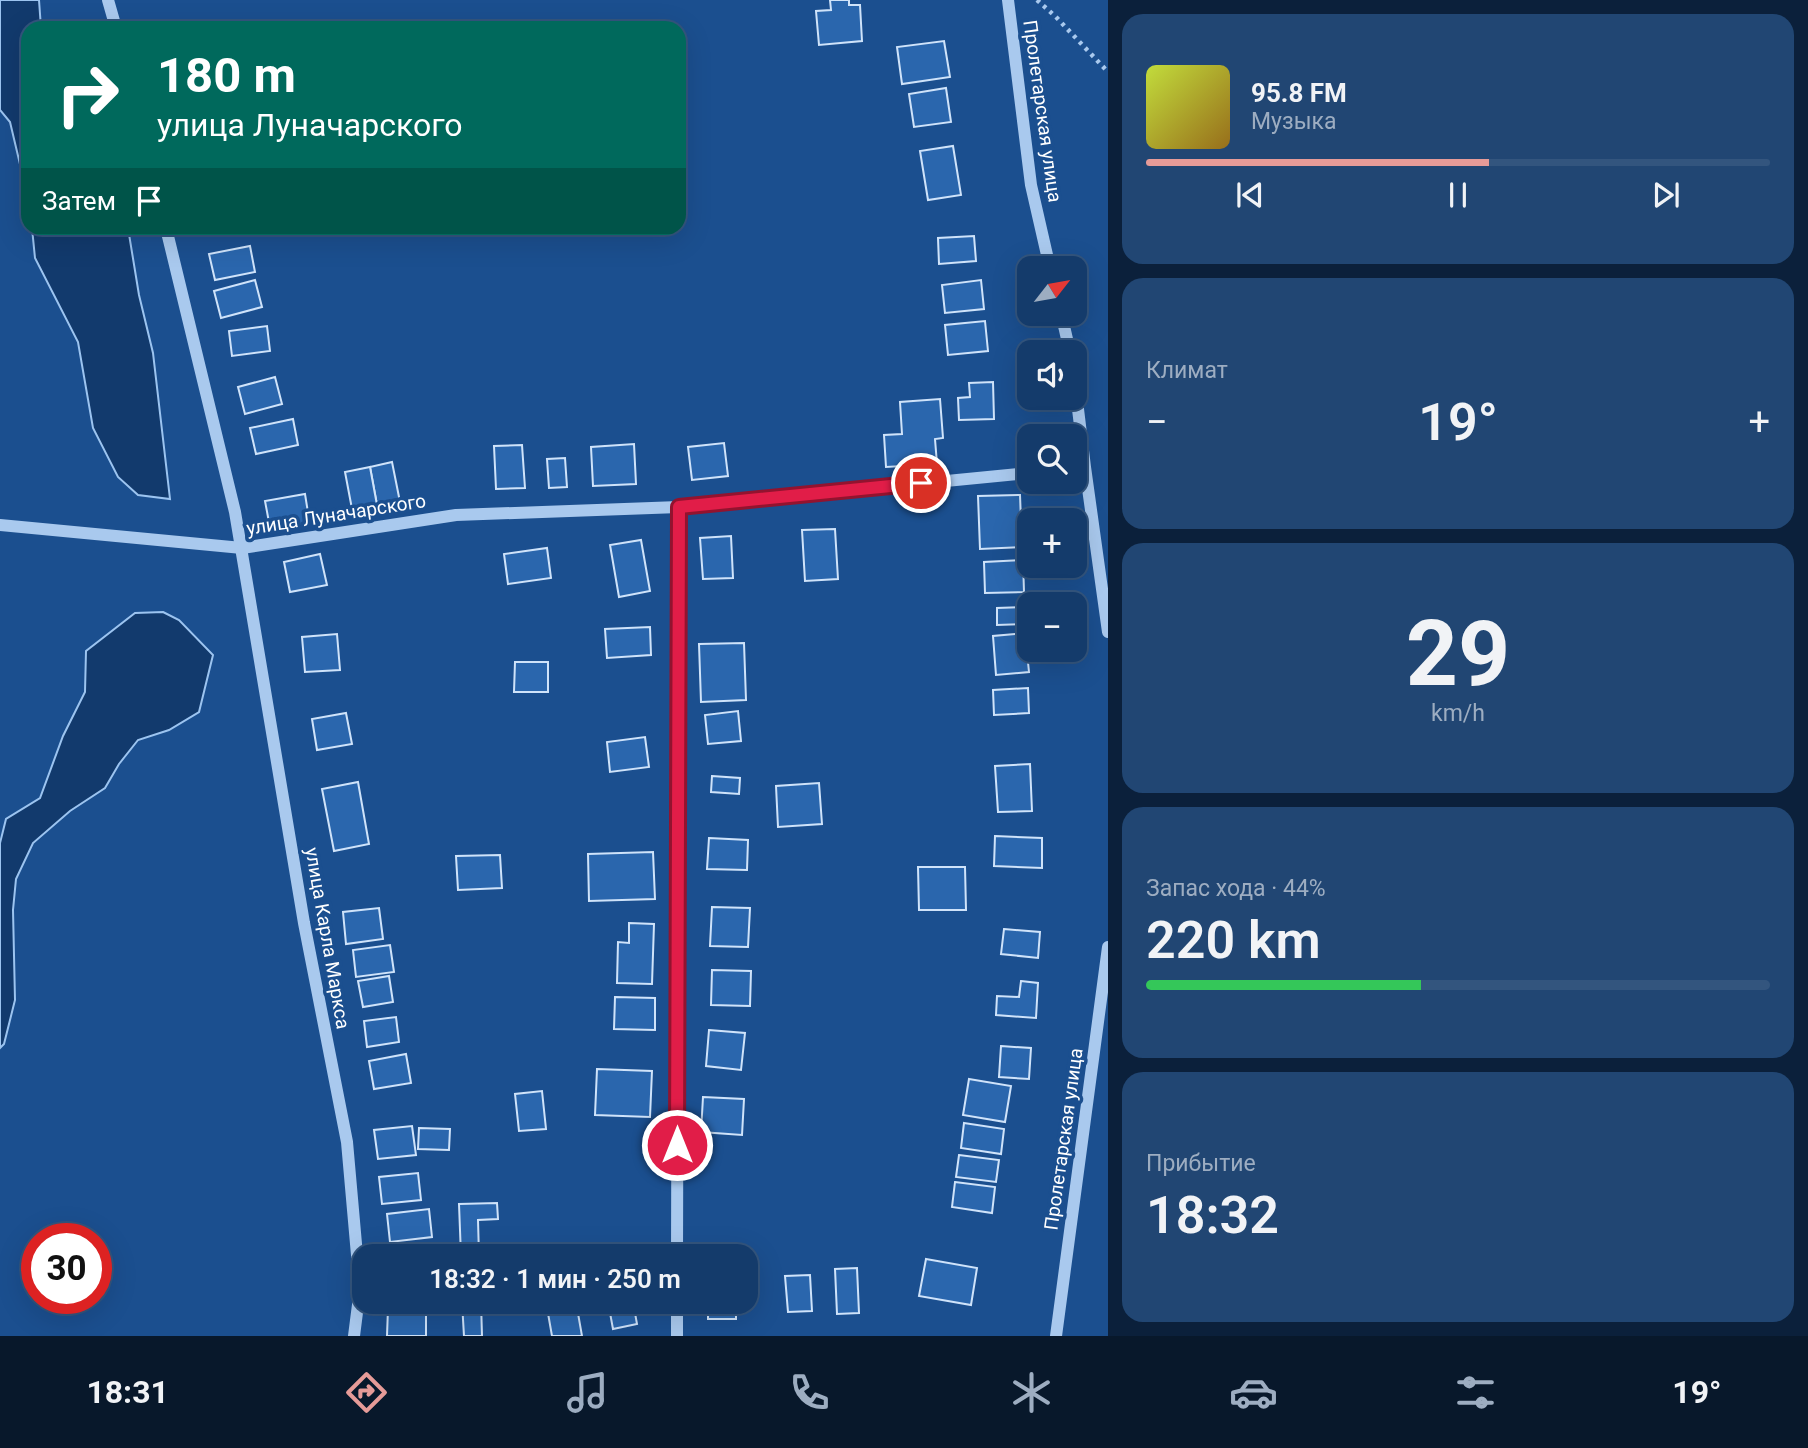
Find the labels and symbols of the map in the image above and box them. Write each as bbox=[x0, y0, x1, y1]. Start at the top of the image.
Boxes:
street label: Пролетарская улица bbox=[1018, 19, 1067, 204]
north arrow bbox=[1017, 256, 1087, 326]
pin bbox=[891, 453, 951, 513]
street label: улица Луначарского bbox=[245, 489, 427, 540]
street label: улица Карла Маркса bbox=[300, 845, 355, 1031]
street label: Пролетарская улица bbox=[1039, 1047, 1088, 1232]
position arrow bbox=[640, 1108, 714, 1182]
speed limit sign: 30 bbox=[21, 1223, 112, 1314]

